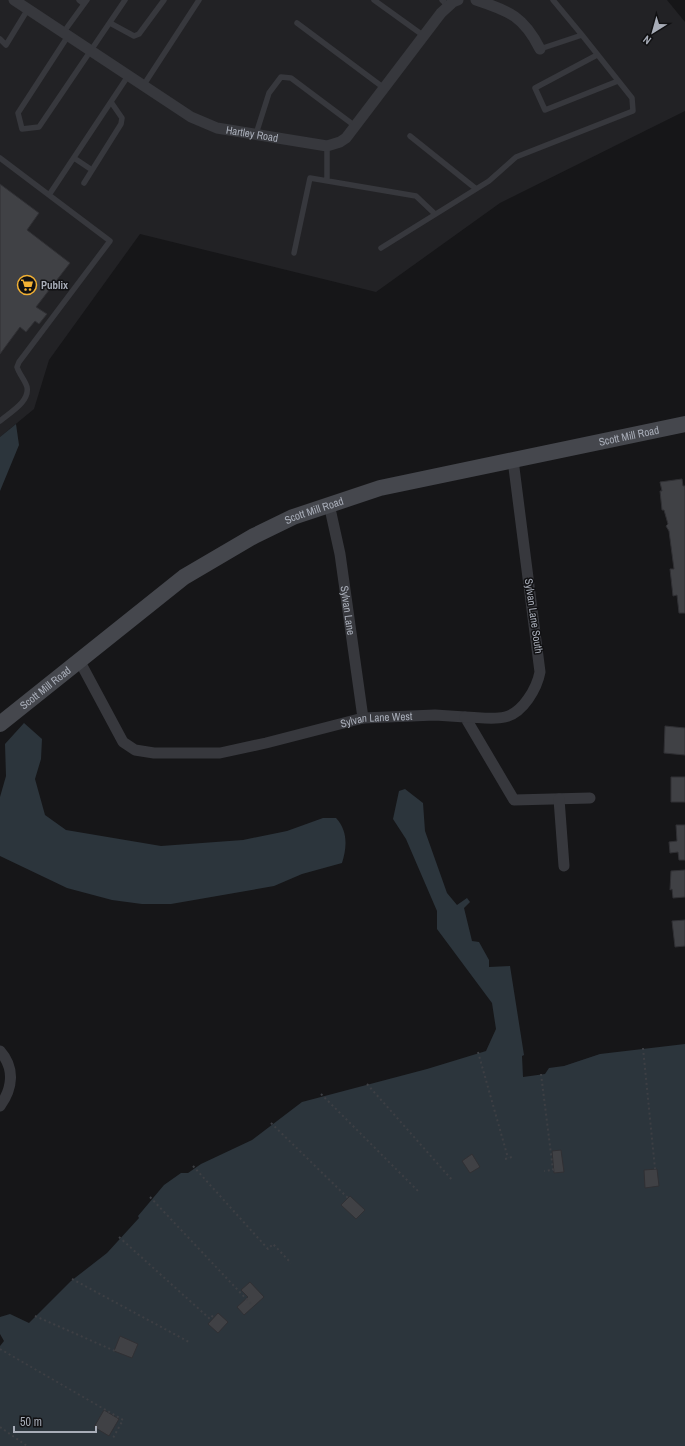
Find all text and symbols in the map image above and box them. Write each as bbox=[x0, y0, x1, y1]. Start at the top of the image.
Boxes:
north arrow bbox=[633, 12, 673, 52]
text: N bbox=[640, 32, 654, 48]
street label: Hartley Road bbox=[225, 123, 279, 145]
supermarket icon: Publix bbox=[16, 274, 38, 296]
place label: Publix bbox=[41, 278, 68, 292]
street label: Scott Mill Road bbox=[597, 423, 660, 449]
street label: Scott Mill Road bbox=[282, 494, 345, 527]
street label: Sylvan Lane South bbox=[522, 578, 546, 654]
street label: Sylvan Lane bbox=[338, 585, 358, 636]
street label: Scott Mill Road bbox=[17, 663, 74, 712]
street label: Sylvan Lane West bbox=[339, 709, 413, 731]
scale bar bbox=[14, 1408, 96, 1434]
text: 50 m bbox=[20, 1414, 42, 1430]

